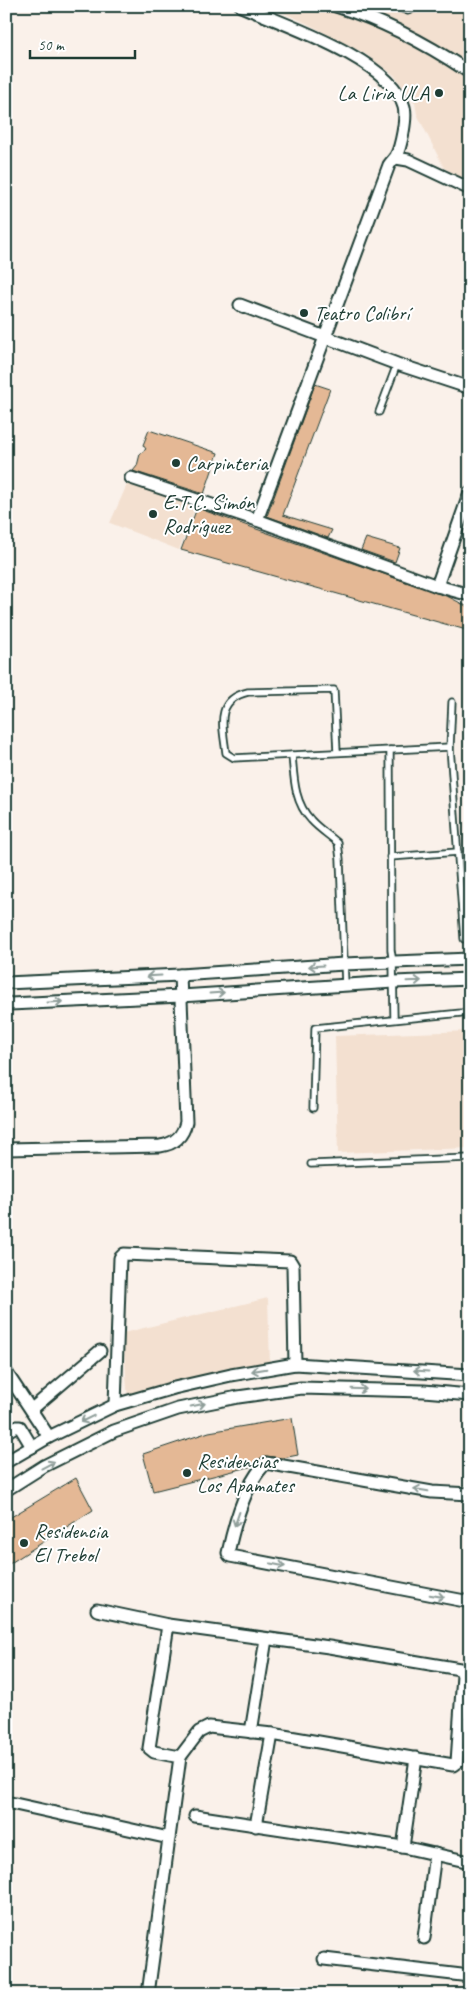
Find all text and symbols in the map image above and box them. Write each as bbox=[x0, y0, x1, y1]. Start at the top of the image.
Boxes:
scale bar bbox=[30, 28, 135, 60]
text: 50 m bbox=[38, 36, 65, 55]
place label: La Liria ULA bbox=[338, 80, 429, 106]
marker: La Liria ULA bbox=[433, 87, 445, 99]
place label: Teatro Colibrí bbox=[314, 300, 413, 326]
marker: Teatro Colibrí bbox=[298, 307, 310, 319]
place label: Carpinteria bbox=[186, 450, 269, 476]
marker: Carpinteria bbox=[170, 457, 182, 469]
place label: E.T.C. Simón Rodríguez bbox=[163, 489, 255, 539]
marker: E.T.C. Simón Rodríguez bbox=[147, 508, 159, 520]
one-way arrow bbox=[308, 961, 324, 970]
one-way arrow bbox=[146, 972, 162, 981]
one-way arrow bbox=[406, 976, 422, 986]
one-way arrow bbox=[209, 988, 225, 998]
one-way arrow bbox=[46, 997, 62, 1006]
one-way arrow bbox=[252, 1366, 268, 1376]
one-way arrow bbox=[413, 1367, 429, 1376]
one-way arrow bbox=[351, 1385, 367, 1394]
one-way arrow bbox=[190, 1400, 206, 1409]
one-way arrow bbox=[80, 1415, 95, 1424]
place label: Residencias Los Apamates bbox=[197, 1448, 296, 1498]
one-way arrow bbox=[40, 1459, 54, 1469]
marker: Residencias Los Apamates bbox=[181, 1467, 193, 1479]
one-way arrow bbox=[414, 1485, 430, 1495]
one-way arrow bbox=[231, 1511, 241, 1527]
place label: Residencia El Trebol bbox=[34, 1518, 109, 1568]
marker: Residencia El Trebol bbox=[18, 1537, 30, 1549]
one-way arrow bbox=[269, 1561, 285, 1570]
one-way arrow bbox=[429, 1592, 445, 1602]

